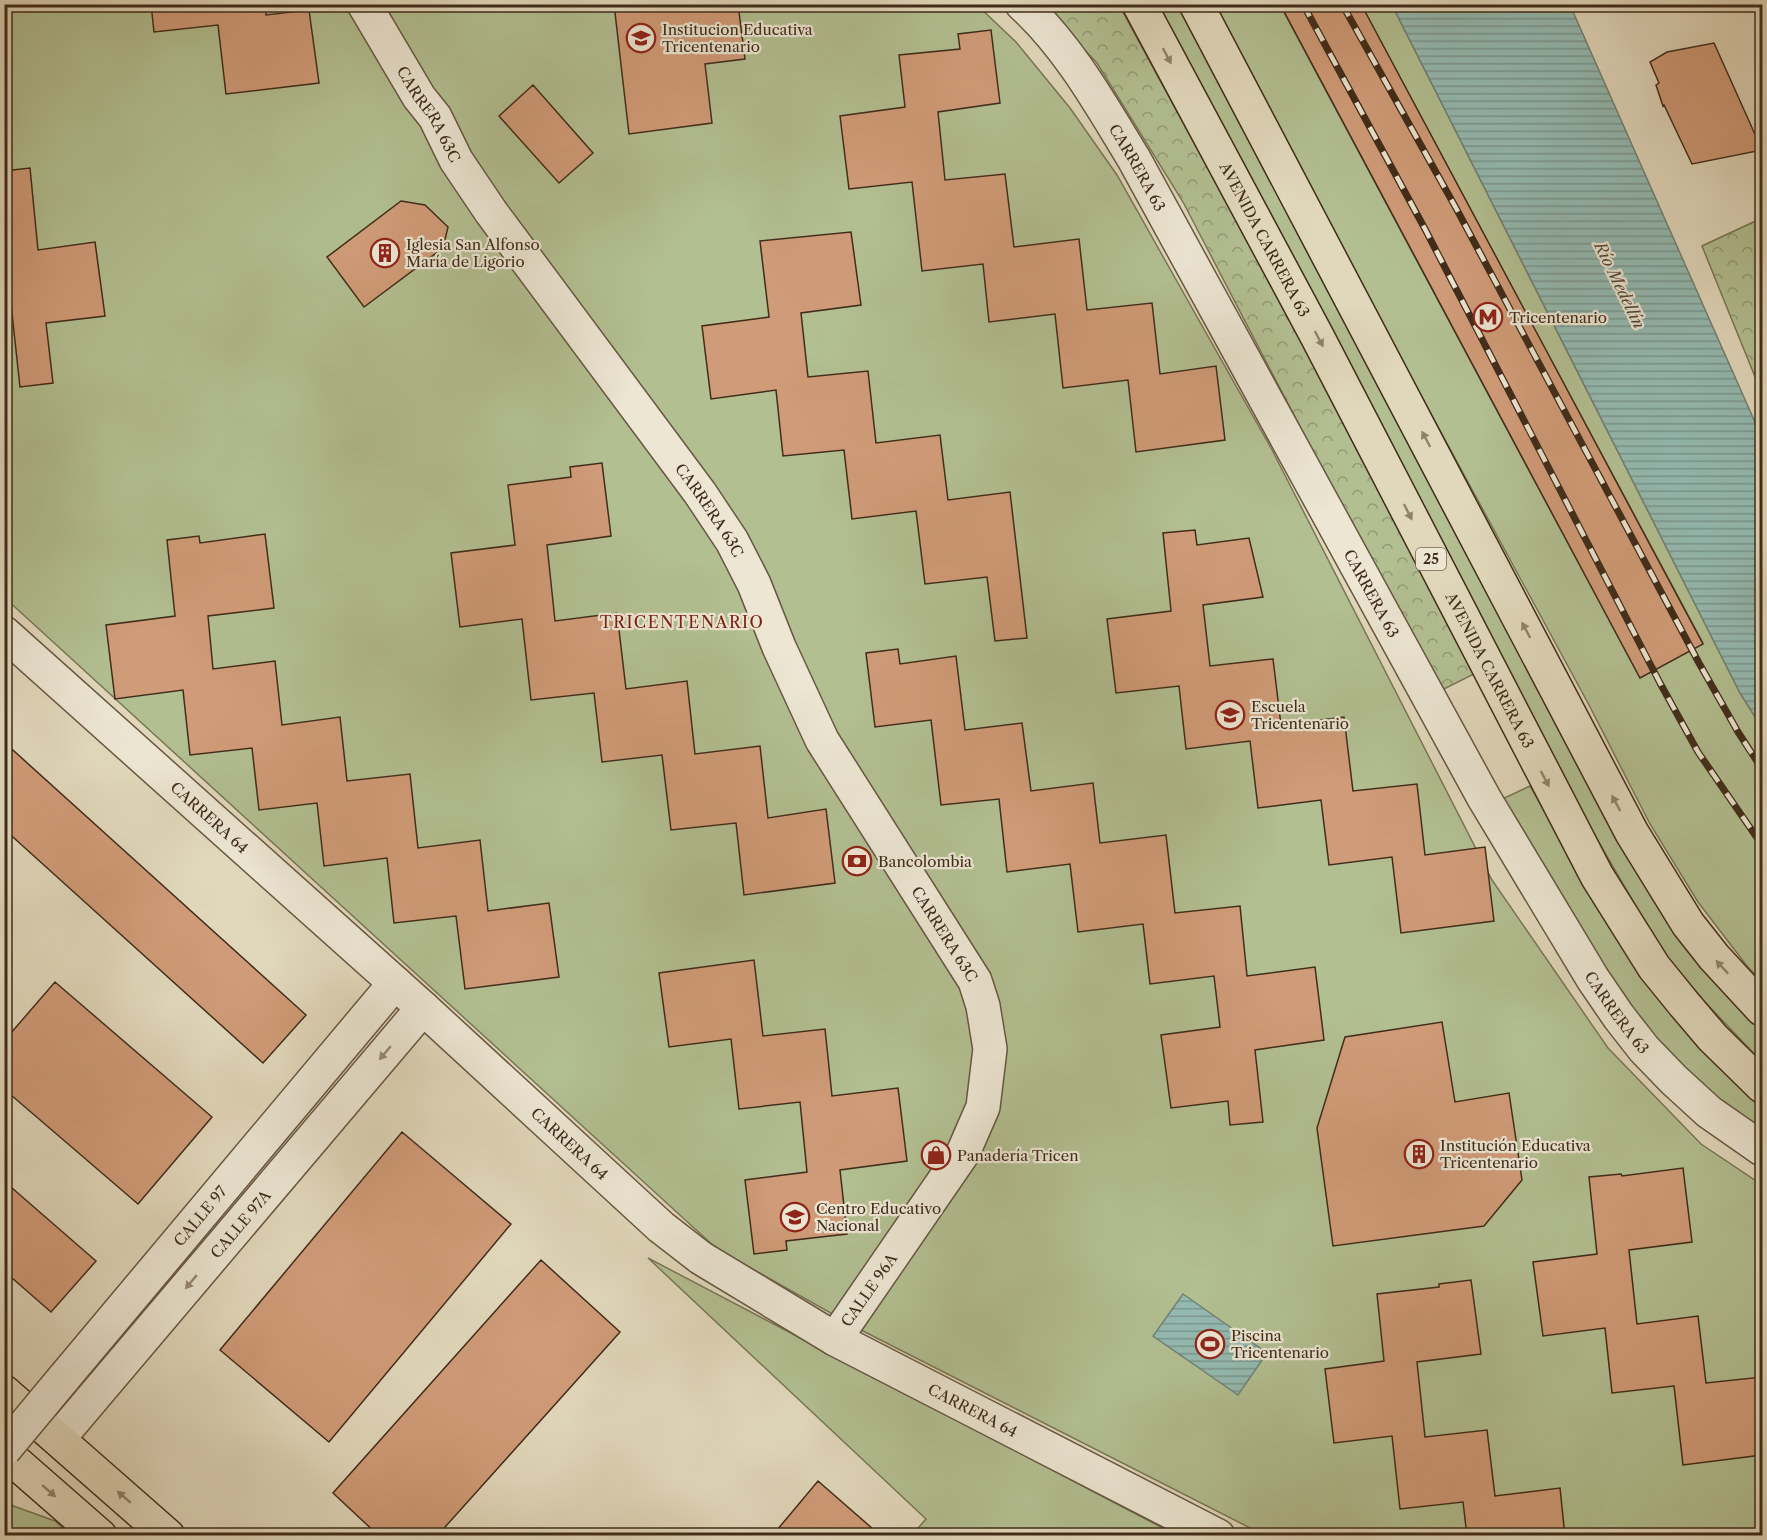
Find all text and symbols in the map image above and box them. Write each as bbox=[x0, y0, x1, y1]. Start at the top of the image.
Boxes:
place label: Institucion Educativa Tricentenario bbox=[662, 20, 813, 56]
school or university icon: Institucion Educativa Tricentenario bbox=[625, 22, 657, 54]
one-way arrow bbox=[1162, 48, 1172, 65]
street label: CARRERA 63C bbox=[393, 62, 465, 165]
street label: CARRERA 63 bbox=[1105, 120, 1170, 214]
street label: AVENIDA CARRERA 63 bbox=[1215, 158, 1314, 320]
place label: Iglesia San Alfonso María de Ligorio bbox=[406, 235, 540, 271]
building icon: Iglesia San Alfonso María de Ligorio bbox=[369, 237, 401, 269]
water label: Río Medellín bbox=[1590, 237, 1650, 332]
metro station icon: Tricentenario bbox=[1472, 301, 1504, 333]
place label: Tricentenario bbox=[1509, 308, 1607, 327]
one-way arrow bbox=[1313, 330, 1323, 348]
one-way arrow bbox=[1421, 430, 1431, 447]
street label: CARRERA 63C bbox=[672, 459, 748, 560]
one-way arrow bbox=[1403, 504, 1412, 521]
street label: CARRERA 63 bbox=[1340, 546, 1404, 641]
road number: 25 bbox=[1416, 548, 1446, 570]
street label: AVENIDA CARRERA 63 bbox=[1442, 588, 1538, 751]
district label: TRICENTENARIO bbox=[600, 612, 764, 632]
one-way arrow bbox=[1521, 622, 1531, 639]
place label: Escuela Tricentenario bbox=[1251, 697, 1349, 733]
school or university icon: Escuela Tricentenario bbox=[1214, 699, 1246, 731]
one-way arrow bbox=[1540, 770, 1550, 788]
street label: CARRERA 64 bbox=[167, 777, 252, 857]
one-way arrow bbox=[1611, 795, 1621, 812]
bank icon: Bancolombia bbox=[841, 845, 873, 877]
place label: Bancolombia bbox=[878, 852, 972, 871]
street label: CARRERA 63C bbox=[908, 882, 982, 985]
one-way arrow bbox=[1715, 959, 1729, 974]
street label: CARRERA 63 bbox=[1581, 968, 1654, 1057]
one-way arrow bbox=[379, 1045, 392, 1061]
street label: CARRERA 64 bbox=[527, 1103, 612, 1183]
place label: Institución Educativa Tricentenario bbox=[1440, 1136, 1591, 1172]
building icon: Institución Educativa Tricentenario bbox=[1403, 1138, 1435, 1170]
shop icon: Panadería Tricen bbox=[920, 1139, 952, 1171]
place label: Panadería Tricen bbox=[957, 1146, 1079, 1165]
street label: CALLE 97 bbox=[169, 1181, 231, 1250]
street label: CALLE 97A bbox=[206, 1185, 275, 1262]
place label: Centro Educativo Nacional bbox=[816, 1199, 941, 1235]
school or university icon: Centro Educativo Nacional bbox=[779, 1201, 811, 1233]
street label: CALLE 96A bbox=[837, 1249, 902, 1330]
one-way arrow bbox=[185, 1274, 198, 1290]
place label: Piscina Tricentenario bbox=[1231, 1326, 1329, 1362]
sports icon: Piscina Tricentenario bbox=[1194, 1328, 1226, 1360]
street label: CARRERA 64 bbox=[925, 1379, 1021, 1441]
one-way arrow bbox=[41, 1484, 56, 1498]
one-way arrow bbox=[117, 1491, 132, 1504]

